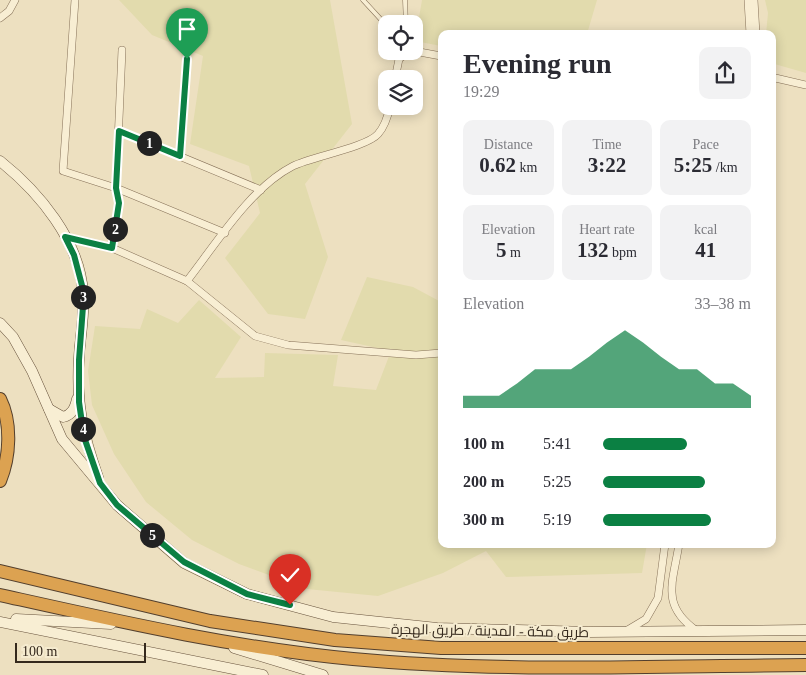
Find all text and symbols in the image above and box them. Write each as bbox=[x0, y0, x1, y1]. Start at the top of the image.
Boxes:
pin bbox=[166, 8, 208, 59]
icon: arrive bbox=[173, 15, 201, 43]
map controls bbox=[378, 15, 423, 115]
button: locate bbox=[378, 15, 423, 60]
button: share bbox=[699, 47, 751, 99]
text: Evening run bbox=[463, 48, 612, 79]
button: layers bbox=[378, 70, 423, 115]
text: 19:29 bbox=[463, 83, 499, 100]
pin: 1 bbox=[136, 130, 162, 156]
text: 1 bbox=[146, 136, 153, 151]
text: Distance bbox=[484, 137, 533, 152]
text: Time bbox=[592, 137, 622, 152]
text: Pace bbox=[692, 137, 719, 152]
text: 0.62 bbox=[479, 153, 516, 177]
text: 3:22 bbox=[588, 153, 626, 177]
text: 5:25 bbox=[674, 153, 712, 177]
text: km bbox=[516, 160, 537, 175]
text: /km bbox=[712, 160, 738, 175]
pin: 2 bbox=[102, 216, 128, 242]
text: 2 bbox=[112, 222, 119, 237]
text: Elevation bbox=[482, 222, 535, 237]
text: Heart rate bbox=[579, 222, 635, 237]
text: kcal bbox=[694, 222, 717, 237]
text: 5 bbox=[496, 238, 506, 262]
text: 132 bbox=[577, 238, 609, 262]
text: 41 bbox=[695, 238, 716, 262]
text: m bbox=[506, 245, 521, 260]
text: bpm bbox=[609, 245, 637, 260]
pin: 3 bbox=[70, 284, 96, 310]
text: 3 bbox=[80, 290, 87, 305]
text: Elevation bbox=[463, 295, 524, 312]
text: 33–38 m bbox=[695, 295, 751, 312]
pin: 4 bbox=[70, 416, 96, 442]
text: 4 bbox=[80, 422, 87, 437]
text: 100 m bbox=[463, 435, 504, 452]
text: 5:41 bbox=[543, 435, 571, 452]
text: 200 m bbox=[463, 473, 504, 490]
text: 5:25 bbox=[543, 473, 571, 490]
text: 300 m bbox=[463, 511, 504, 528]
text: 5:19 bbox=[543, 511, 571, 528]
pin: 5 bbox=[140, 522, 164, 548]
text: 5 bbox=[149, 528, 156, 543]
pin bbox=[269, 554, 311, 605]
icon: check bbox=[276, 561, 304, 589]
street label: طريق مكة - المدينة / طريق الهجرة bbox=[391, 622, 589, 641]
scale bar bbox=[15, 640, 146, 663]
text: 100 m bbox=[22, 644, 57, 659]

